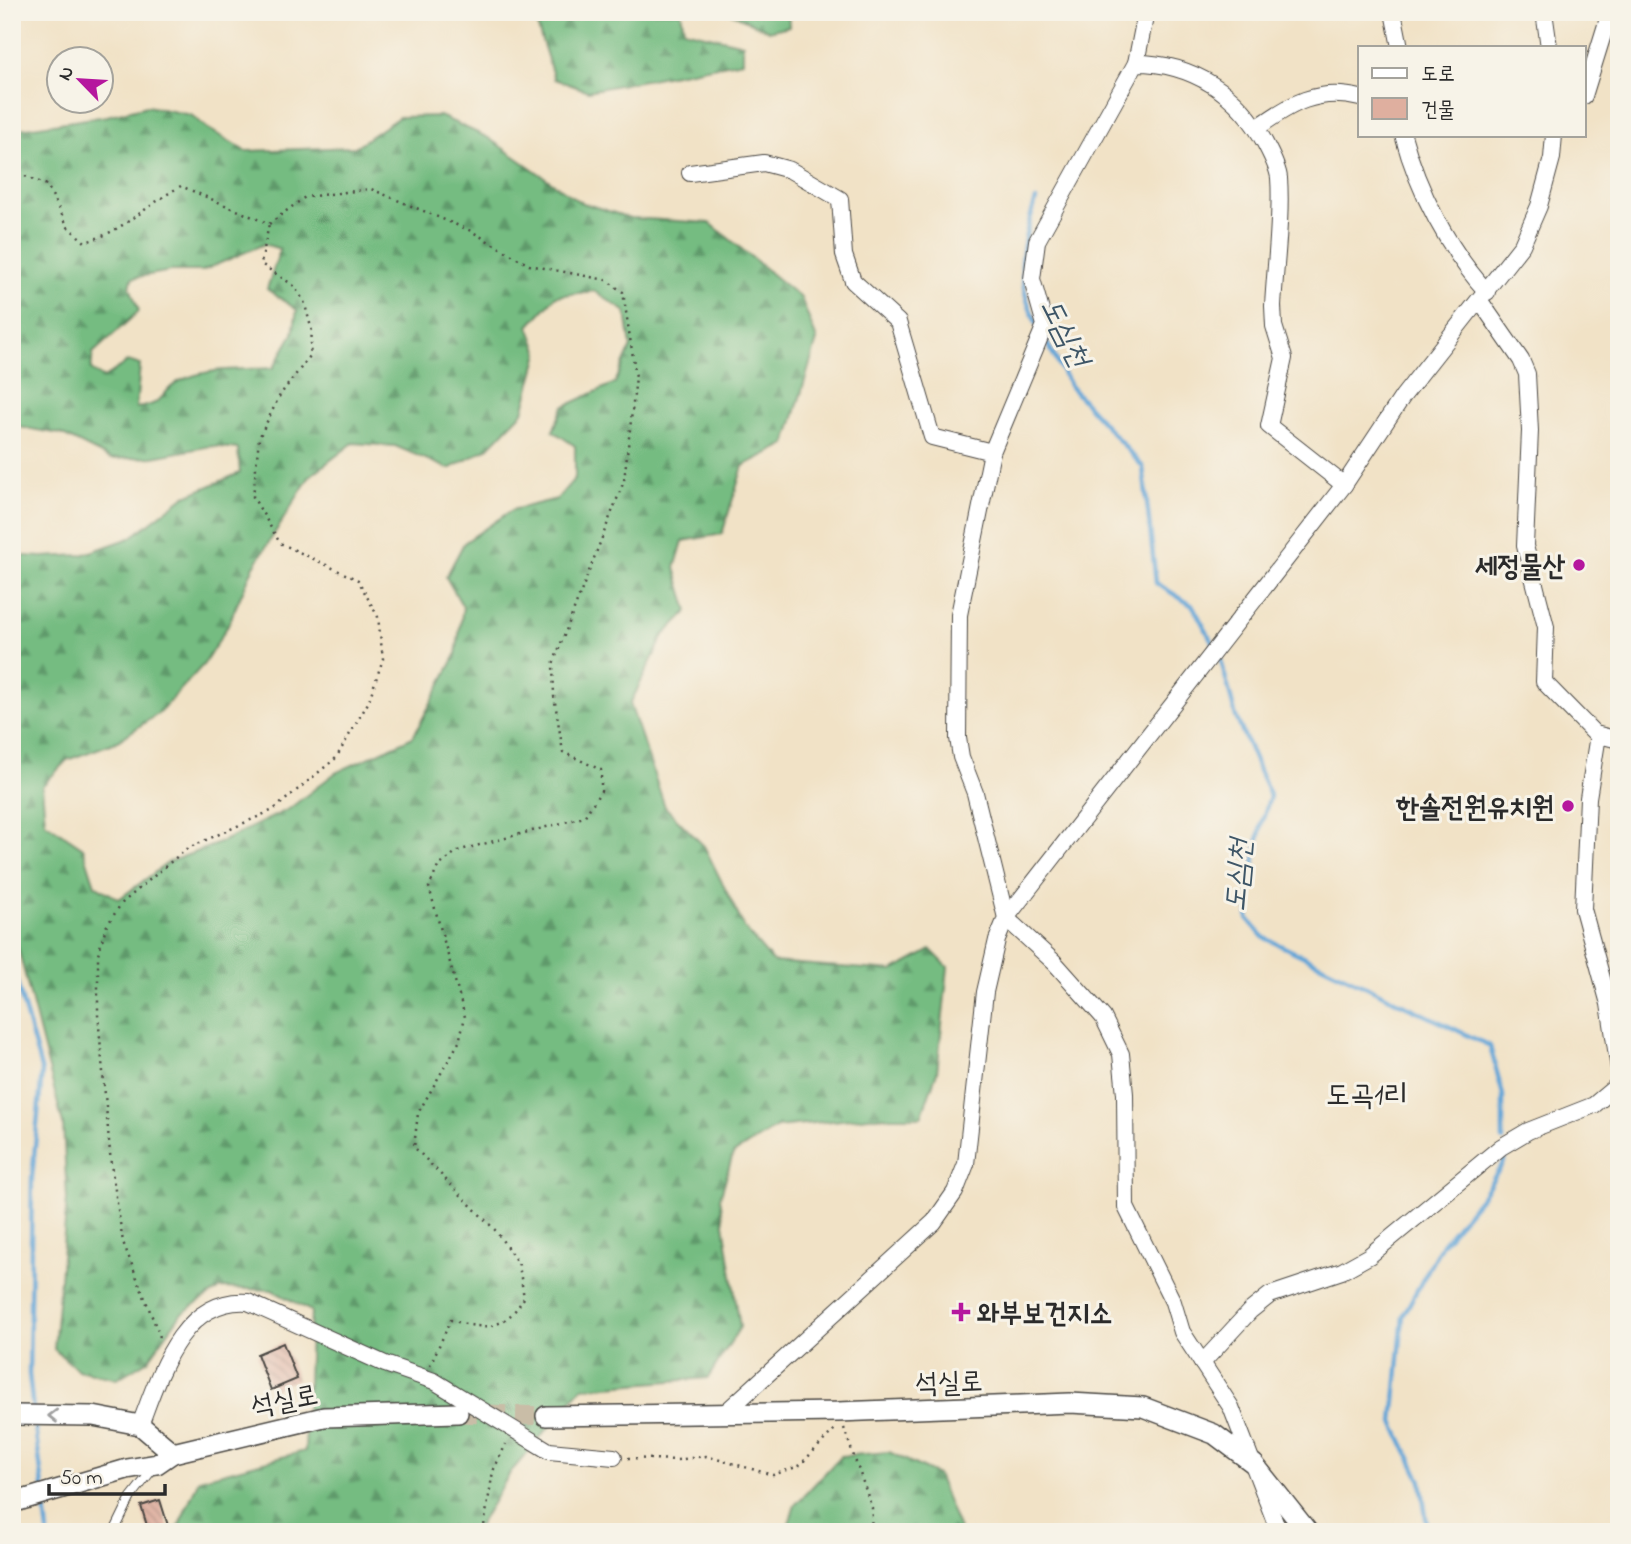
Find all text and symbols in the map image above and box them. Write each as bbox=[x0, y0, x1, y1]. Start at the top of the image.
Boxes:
north arrow bbox=[46, 46, 116, 116]
legend bbox=[1358, 46, 1586, 136]
text: 도로 bbox=[1421, 60, 1455, 90]
text: N bbox=[52, 62, 82, 85]
text: 건물 bbox=[1421, 96, 1455, 126]
water label: 도심천 bbox=[1027, 291, 1101, 378]
place label: 세정물산 bbox=[1475, 548, 1565, 589]
marker: 세정물산 bbox=[1571, 557, 1587, 573]
place label: 한솔전원유치원 bbox=[1395, 789, 1554, 830]
marker: 한솔전원유치원 bbox=[1560, 798, 1576, 814]
water label: 도심천 bbox=[1215, 834, 1265, 913]
district label: 도곡1리 bbox=[1326, 1075, 1408, 1119]
place label: 와부보건지소 bbox=[977, 1295, 1112, 1336]
marker: 와부보건지소 bbox=[951, 1302, 971, 1322]
street label: 석실로 bbox=[915, 1363, 984, 1406]
street label: 석실로 bbox=[248, 1376, 322, 1429]
one-way arrow bbox=[47, 1408, 57, 1424]
scale bar bbox=[49, 1453, 164, 1497]
text: 50 m bbox=[60, 1464, 103, 1494]

